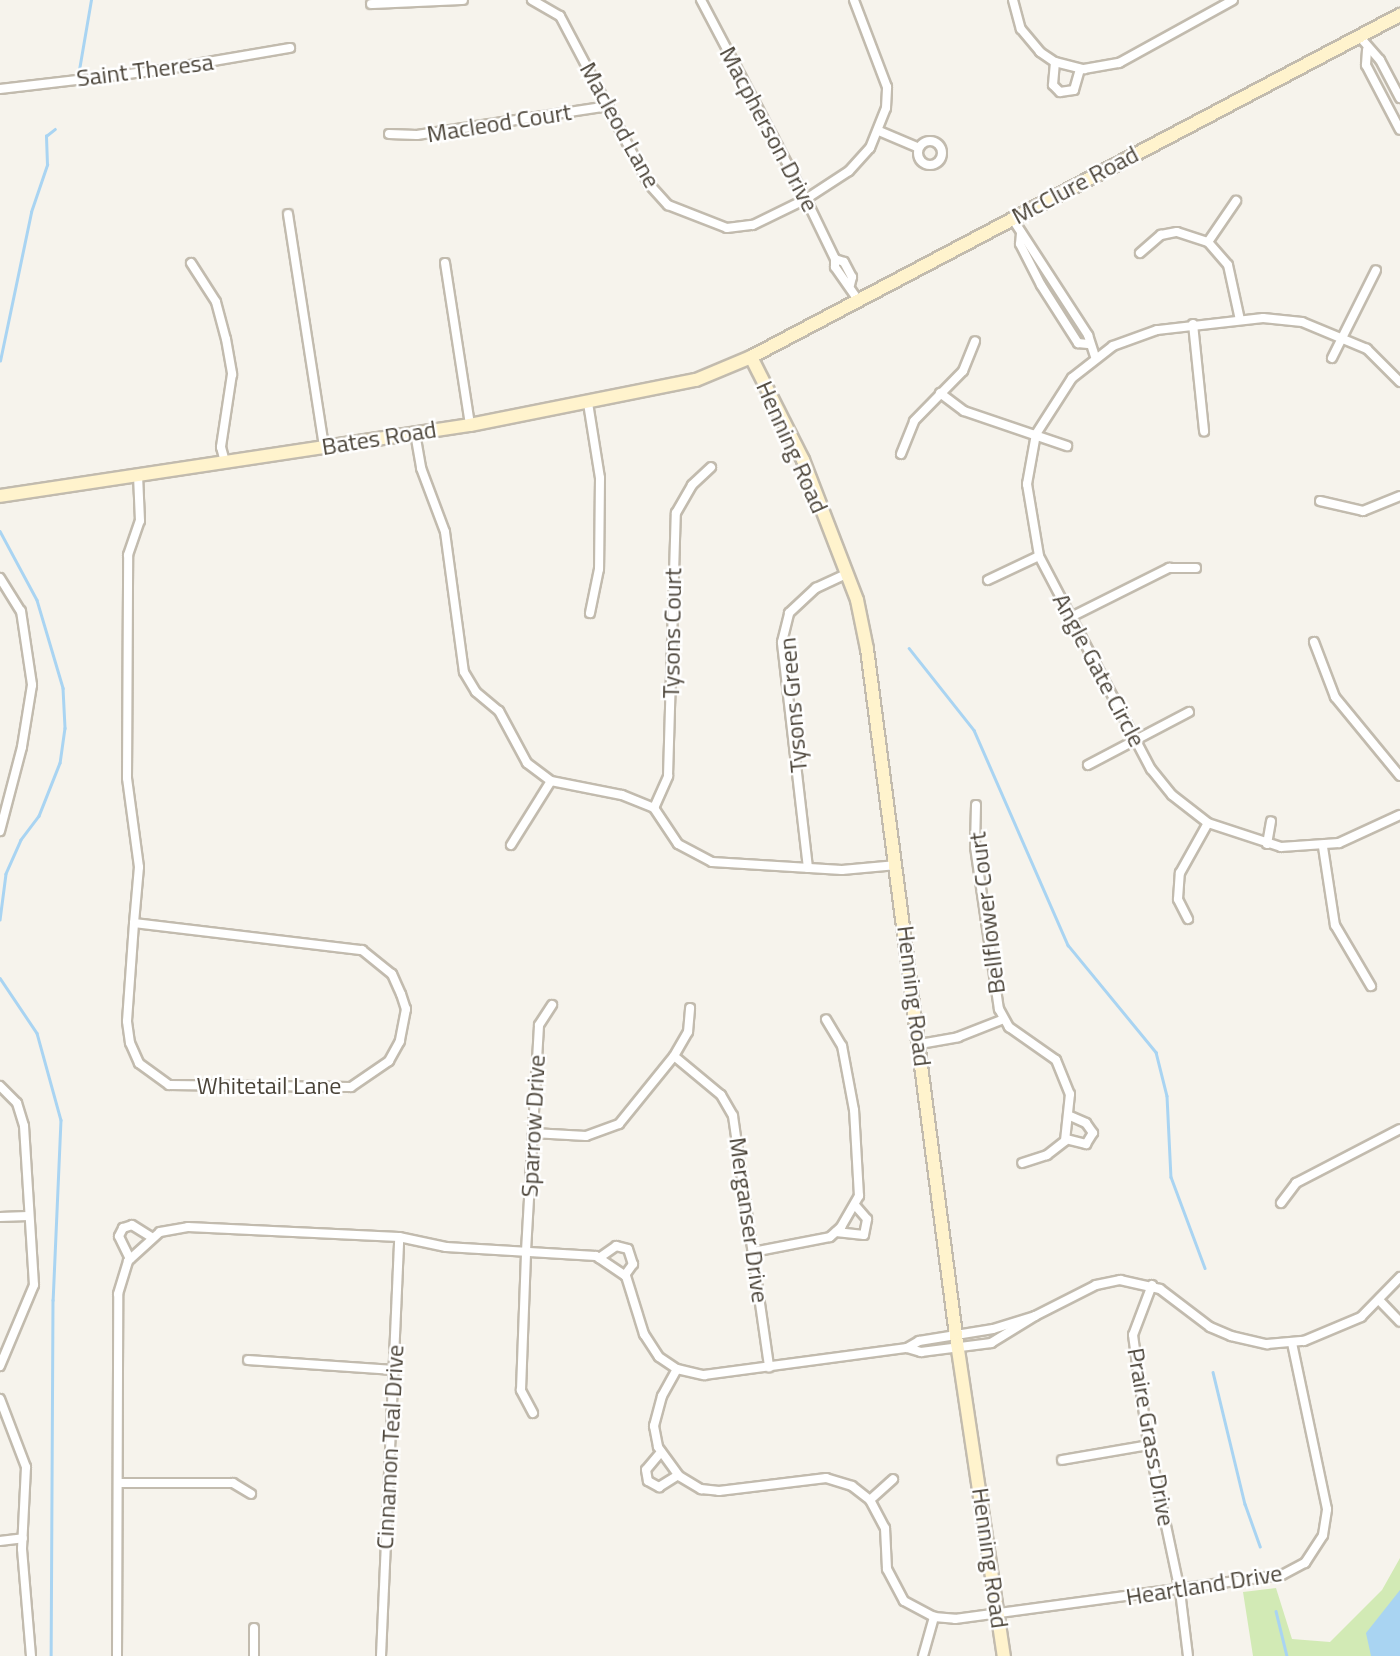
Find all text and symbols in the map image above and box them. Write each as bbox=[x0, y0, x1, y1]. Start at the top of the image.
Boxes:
street label: Macpherson Drive bbox=[713, 41, 825, 217]
street label: Saint Theresa bbox=[75, 47, 215, 93]
street label: Macleod Lane bbox=[574, 57, 666, 193]
street label: Macleod Court bbox=[425, 97, 573, 149]
street label: McClure Road bbox=[1007, 140, 1143, 230]
street label: Henning Road bbox=[750, 376, 834, 518]
street label: Bates Road bbox=[320, 415, 438, 461]
street label: Tysons Court bbox=[656, 567, 688, 699]
street label: Angle Gate Circle bbox=[1046, 588, 1152, 752]
street label: Tysons Green bbox=[773, 636, 813, 774]
street label: Bellflower Court bbox=[963, 830, 1011, 996]
street label: Henning Road bbox=[891, 924, 937, 1068]
street label: Sparrow Drive bbox=[515, 1054, 551, 1198]
street label: Whitetail Lane bbox=[197, 1072, 341, 1100]
street label: Merganser Drive bbox=[723, 1135, 775, 1305]
street label: Cinnamon Teal Drive bbox=[370, 1344, 410, 1550]
street label: Praire Grass Drive bbox=[1121, 1346, 1181, 1528]
street label: Henning Road bbox=[966, 1486, 1014, 1630]
street label: Heartland Drive bbox=[1124, 1558, 1284, 1612]

